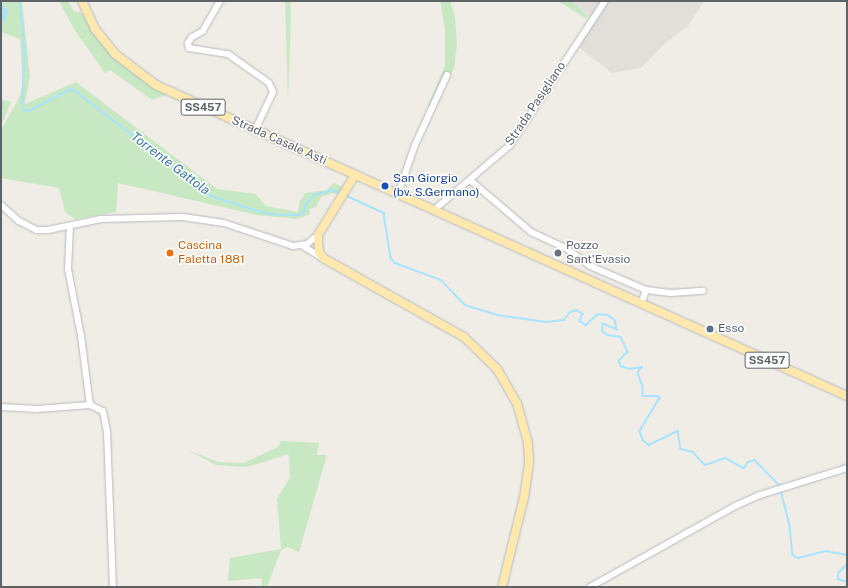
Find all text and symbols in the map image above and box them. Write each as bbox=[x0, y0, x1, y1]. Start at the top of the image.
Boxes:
street label: Strada Pasigliano bbox=[503, 59, 569, 149]
road number: SS457 bbox=[180, 98, 226, 116]
street label: Strada Casale Asti bbox=[229, 114, 329, 168]
water label: Torrente Gattola bbox=[127, 129, 213, 199]
place label: San Giorgio (bv. S.Germano) bbox=[393, 172, 479, 200]
marker: San Giorgio (bv. S.Germano) bbox=[380, 181, 390, 191]
place label: Cascina Faletta 1881 bbox=[178, 239, 245, 267]
place label: Pozzo Sant'Evasio bbox=[566, 239, 630, 267]
marker: Cascina Faletta 1881 bbox=[165, 248, 175, 258]
marker: Pozzo Sant'Evasio bbox=[553, 248, 563, 258]
place label: Esso bbox=[718, 322, 744, 336]
marker: Esso bbox=[705, 324, 715, 334]
road number: SS457 bbox=[744, 351, 790, 369]

